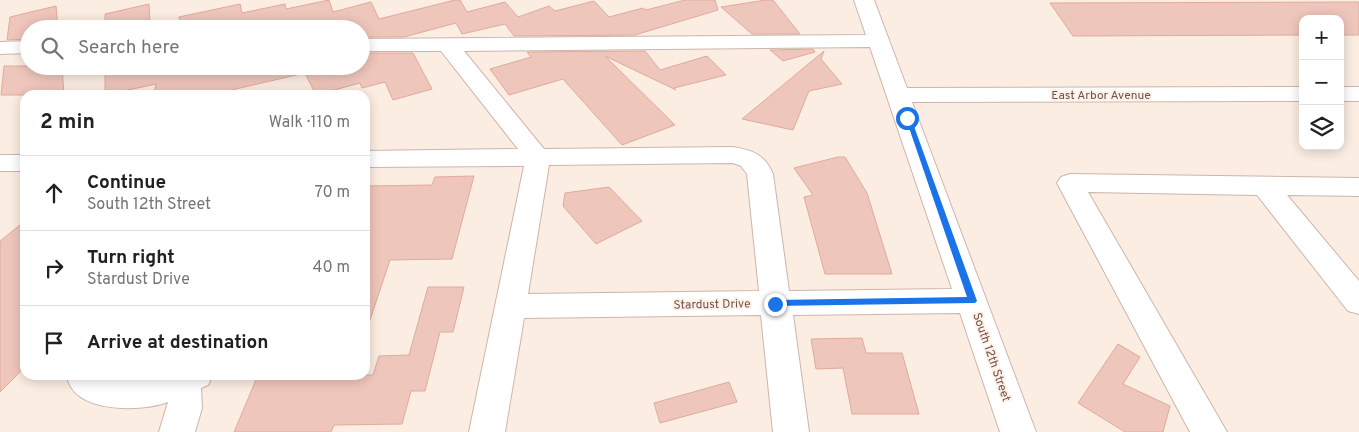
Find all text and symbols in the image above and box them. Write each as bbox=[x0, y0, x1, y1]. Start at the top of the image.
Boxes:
map controls bbox=[1299, 15, 1344, 150]
button: + bbox=[1299, 15, 1344, 60]
search box bbox=[20, 20, 370, 75]
icon: search bbox=[38, 34, 66, 62]
text: Search here bbox=[78, 36, 180, 60]
button: − bbox=[1299, 60, 1344, 105]
street label: East Arbor Avenue bbox=[1051, 88, 1151, 104]
button: layers bbox=[1299, 105, 1344, 150]
route start bbox=[896, 107, 919, 130]
text: 2 min bbox=[40, 109, 95, 136]
text: Walk · 110 m bbox=[269, 113, 350, 133]
text: Continue bbox=[87, 171, 166, 195]
icon: ahead bbox=[40, 179, 68, 207]
text: 70 m bbox=[315, 183, 350, 203]
text: South 12th Street bbox=[87, 195, 211, 215]
text: Turn right bbox=[87, 246, 175, 270]
icon: right bbox=[40, 254, 68, 282]
text: 40 m bbox=[312, 258, 350, 278]
text: Stardust Drive bbox=[87, 270, 190, 290]
route end bbox=[764, 293, 787, 316]
street label: Stardust Drive bbox=[673, 296, 751, 314]
street label: South 12th Street bbox=[968, 311, 1014, 404]
icon: arrive bbox=[40, 329, 68, 357]
text: Arrive at destination bbox=[87, 331, 268, 355]

